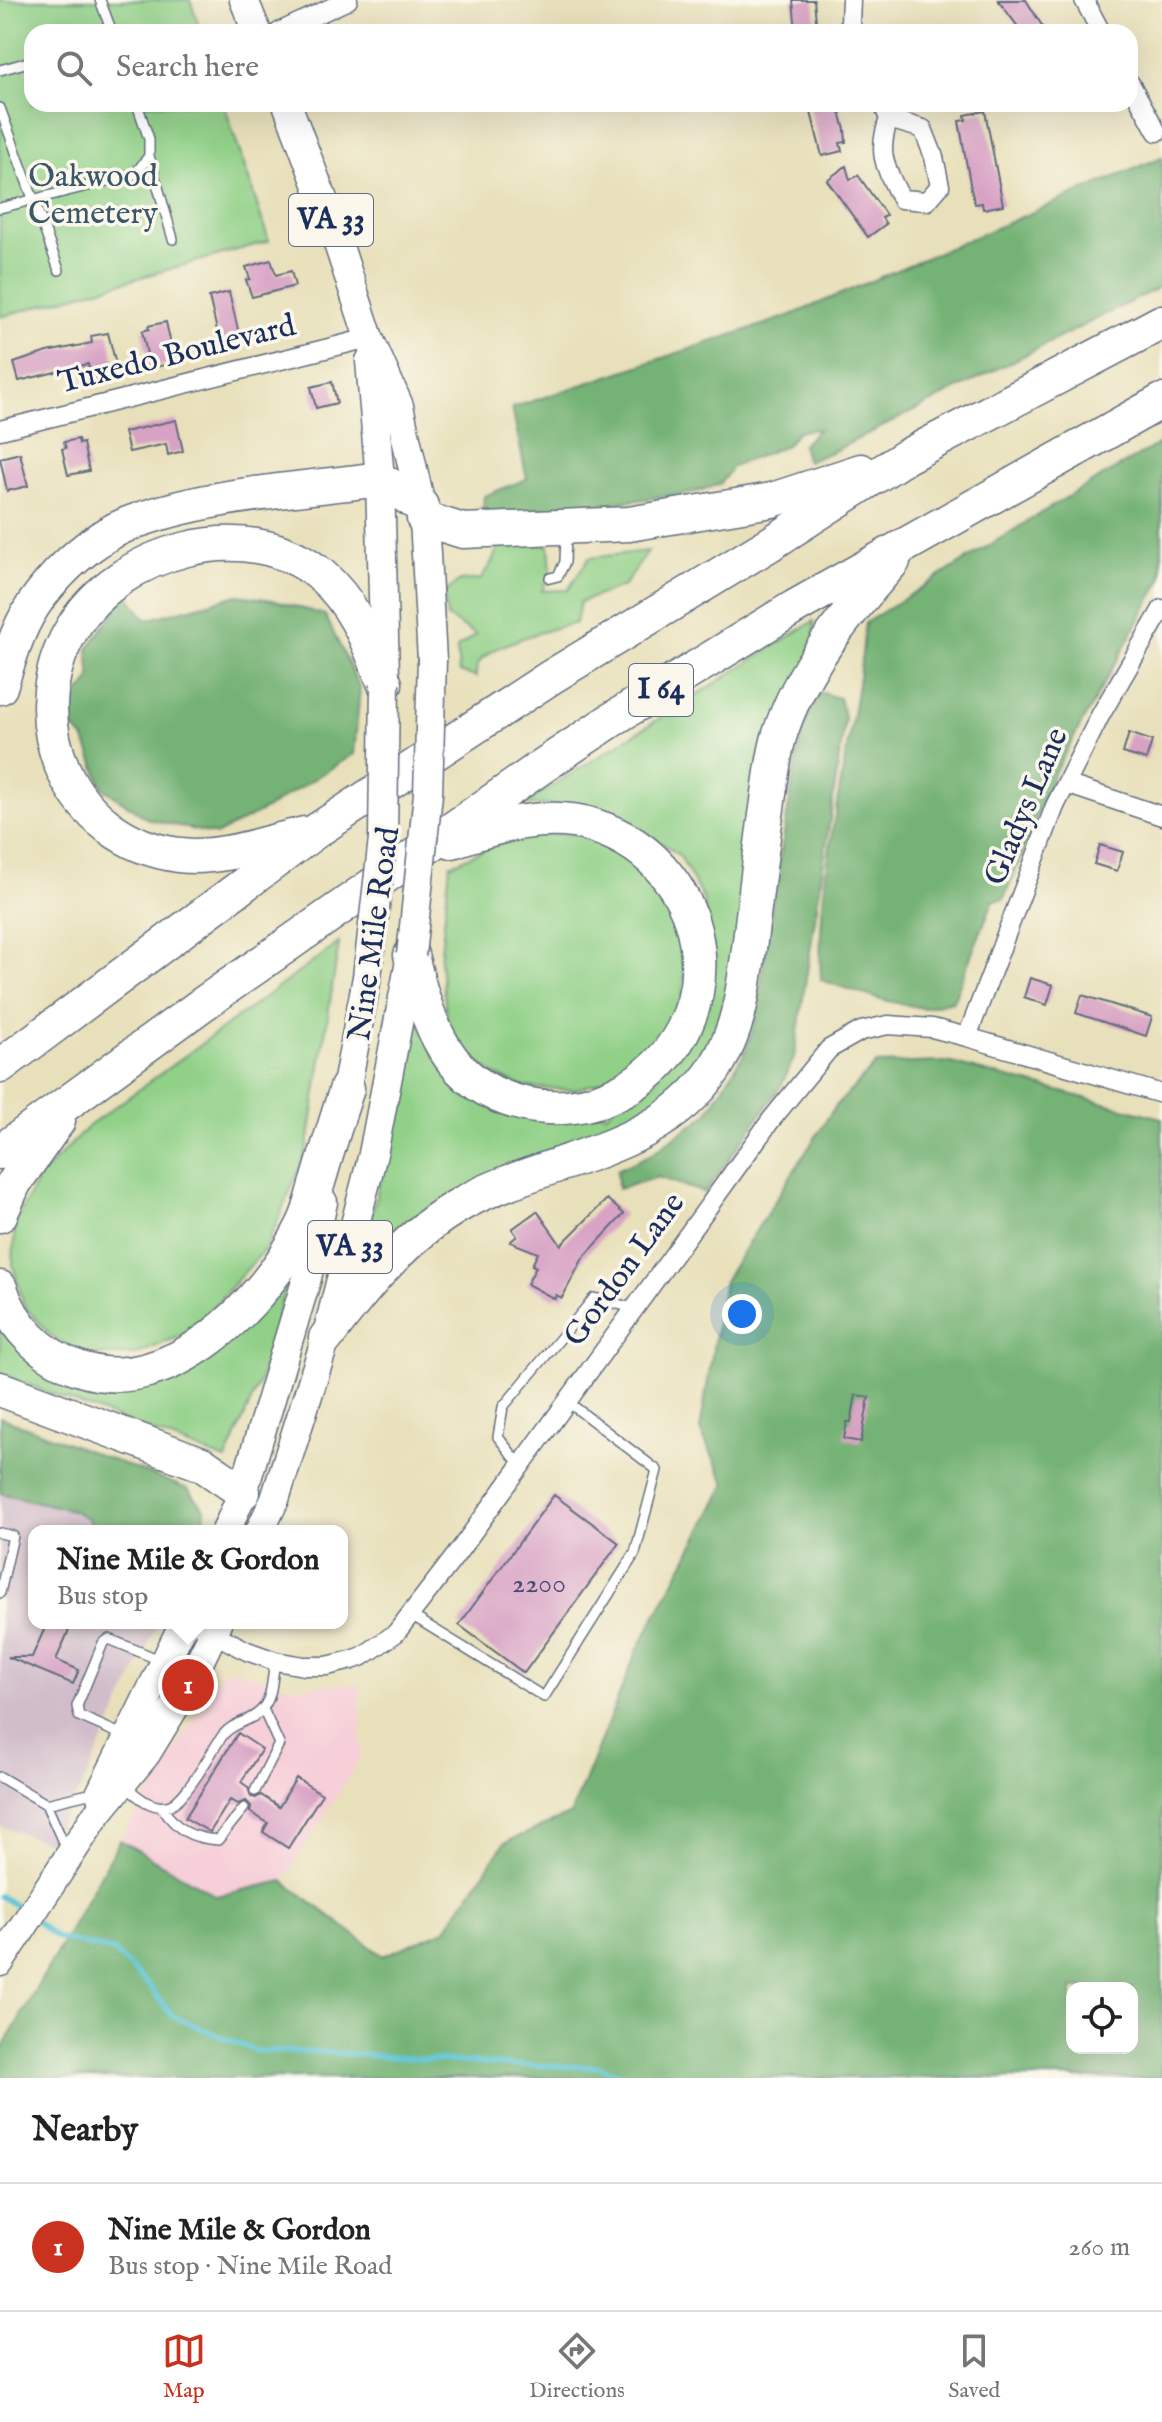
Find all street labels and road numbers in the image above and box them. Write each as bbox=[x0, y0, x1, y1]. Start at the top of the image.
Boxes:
road number: VA 33 bbox=[289, 194, 373, 246]
street label: Tuxedo Boulevard bbox=[54, 305, 301, 404]
road number: I 64 bbox=[629, 664, 693, 716]
street label: Gladys Lane bbox=[975, 722, 1079, 892]
street label: Nine Mile Road bbox=[340, 823, 410, 1044]
street label: Gordon Lane bbox=[555, 1185, 695, 1355]
road number: VA 33 bbox=[308, 1221, 392, 1273]

